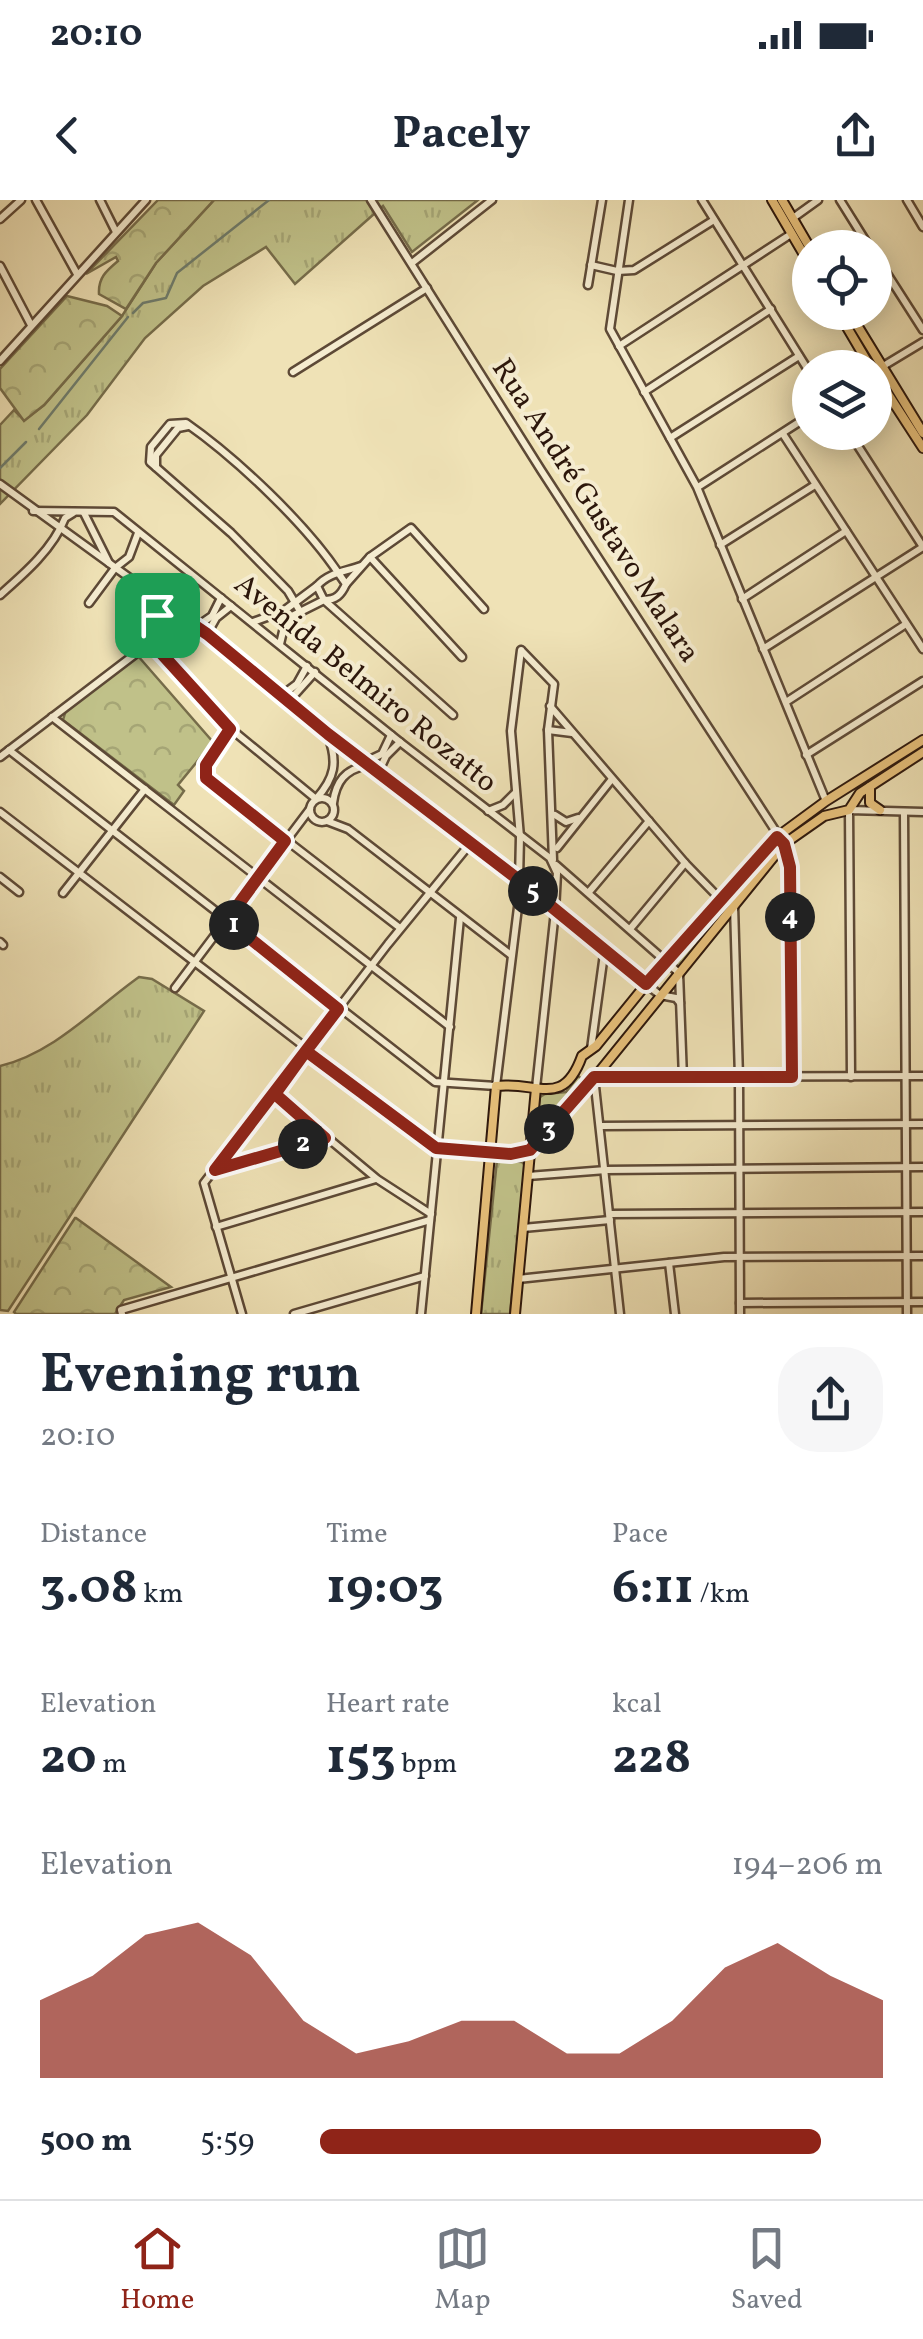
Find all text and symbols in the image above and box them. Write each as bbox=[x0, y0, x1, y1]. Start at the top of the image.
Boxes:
text: 20:10 bbox=[50, 9, 142, 62]
text: Pacely bbox=[393, 104, 530, 167]
icon: back bbox=[40, 108, 95, 163]
icon: share bbox=[828, 108, 883, 163]
map controls bbox=[792, 230, 892, 450]
button: locate bbox=[792, 230, 892, 330]
button: layers bbox=[792, 350, 892, 450]
street label: Rua André Gustavo Malara bbox=[481, 351, 709, 671]
street label: Avenida Belmiro Rozatto bbox=[224, 565, 506, 803]
pin bbox=[115, 573, 200, 658]
icon: arrive bbox=[130, 588, 185, 643]
pin: 5 bbox=[508, 866, 558, 916]
text: 5 bbox=[526, 871, 540, 910]
pin: 4 bbox=[765, 892, 815, 942]
text: 4 bbox=[782, 897, 798, 936]
pin: 1 bbox=[209, 900, 259, 950]
text: 1 bbox=[228, 905, 240, 944]
pin: 3 bbox=[524, 1104, 574, 1154]
text: 3 bbox=[542, 1109, 556, 1148]
pin: 2 bbox=[278, 1119, 328, 1169]
text: 2 bbox=[296, 1124, 310, 1163]
text: Evening run bbox=[40, 1339, 361, 1415]
button: share bbox=[778, 1347, 883, 1452]
text: 20:10 bbox=[40, 1415, 115, 1459]
text: Distance bbox=[40, 1515, 147, 1554]
text: Time bbox=[326, 1515, 387, 1554]
text: Pace bbox=[612, 1515, 668, 1554]
text: 3.08 bbox=[40, 1554, 138, 1624]
text: 19:03 bbox=[326, 1554, 444, 1624]
text: 6:11 bbox=[612, 1554, 694, 1624]
text: km bbox=[138, 1575, 183, 1614]
text: /km bbox=[694, 1575, 750, 1614]
text: Elevation bbox=[40, 1685, 156, 1724]
text: Heart rate bbox=[326, 1685, 450, 1724]
text: kcal bbox=[612, 1685, 662, 1724]
text: 20 bbox=[40, 1724, 97, 1794]
text: 153 bbox=[326, 1724, 396, 1794]
text: 228 bbox=[612, 1724, 691, 1794]
text: m bbox=[97, 1745, 127, 1784]
text: bpm bbox=[396, 1745, 457, 1784]
text: Elevation bbox=[40, 1844, 173, 1888]
text: 194–206 m bbox=[731, 1844, 883, 1888]
text: 500 m bbox=[40, 2120, 132, 2164]
text: 5:59 bbox=[200, 2120, 254, 2164]
tab: Home bbox=[120, 2221, 194, 2320]
tab: Map bbox=[434, 2221, 490, 2320]
tab: Saved bbox=[731, 2221, 803, 2320]

